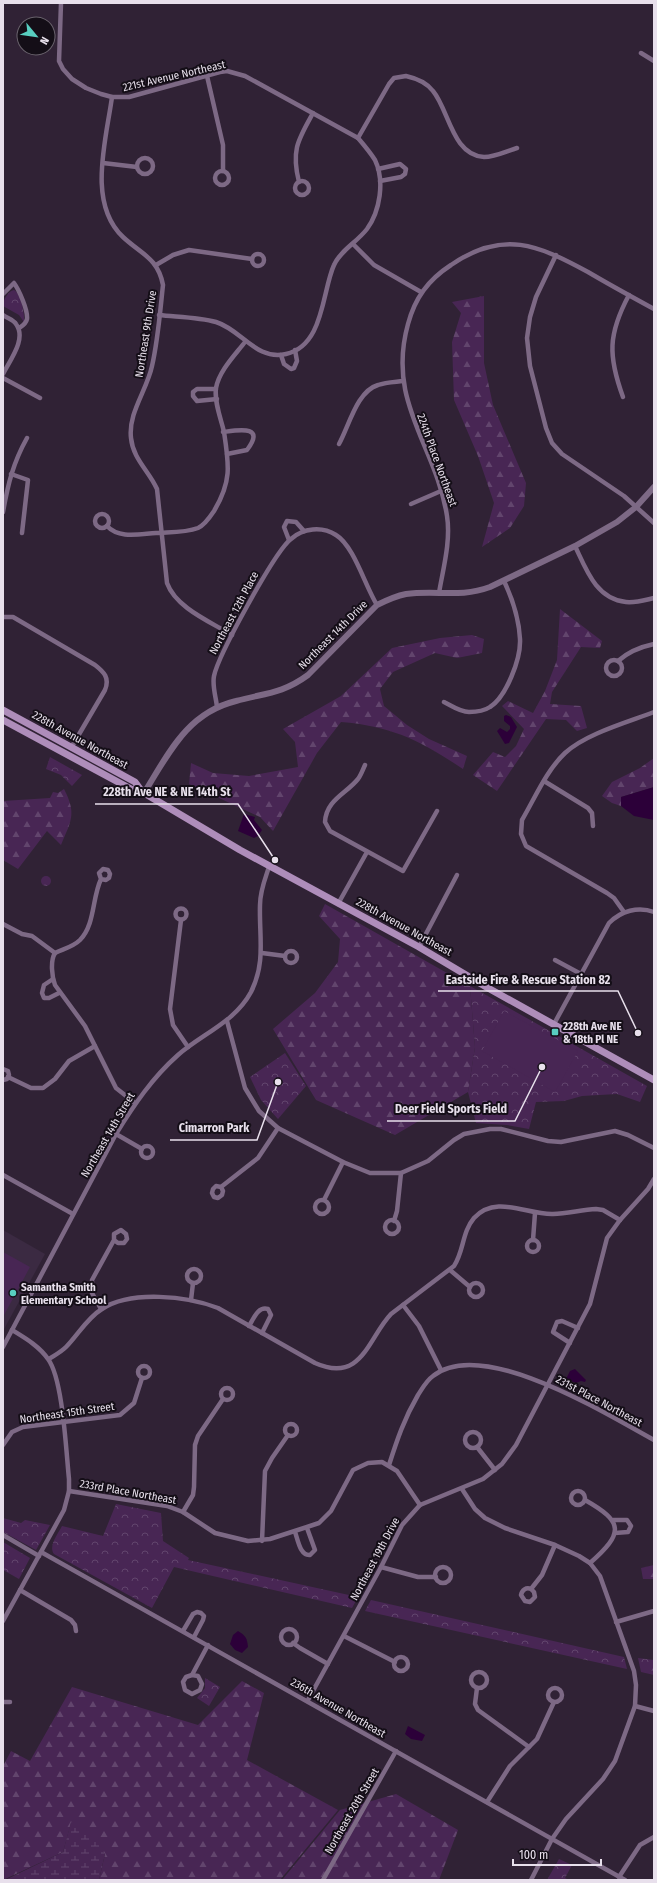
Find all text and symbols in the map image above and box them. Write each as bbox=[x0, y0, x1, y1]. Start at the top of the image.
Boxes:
north arrow bbox=[16, 16, 56, 56]
text: N bbox=[37, 35, 52, 47]
street label: 221st Avenue Northeast bbox=[121, 58, 227, 94]
street label: Northeast 9th Drive bbox=[133, 290, 159, 378]
street label: 224th Place Northeast bbox=[414, 412, 460, 509]
street label: Northeast 12th Place bbox=[207, 569, 261, 657]
street label: Northeast 14th Drive bbox=[296, 598, 370, 672]
street label: 228th Avenue Northeast bbox=[30, 708, 130, 772]
callout: 228th Ave NE & NE 14th St bbox=[95, 780, 238, 804]
text: 228th Ave NE & NE 14th St bbox=[102, 785, 231, 799]
street label: 228th Avenue Northeast bbox=[354, 895, 454, 959]
callout: Eastside Fire & Rescue Station 82 bbox=[438, 967, 618, 991]
text: Eastside Fire & Rescue Station 82 bbox=[446, 973, 611, 987]
place label: 228th Ave NE & 18th Pl NE bbox=[562, 1020, 622, 1046]
marker: 228th Ave NE & 18th Pl NE bbox=[550, 1027, 560, 1037]
street label: Northeast 14th Street bbox=[78, 1090, 138, 1180]
callout: Deer Field Sports Field bbox=[387, 1097, 515, 1121]
text: Deer Field Sports Field bbox=[395, 1102, 507, 1116]
callout: Cimarron Park bbox=[170, 1116, 257, 1140]
text: Cimarron Park bbox=[179, 1121, 250, 1135]
place label: Samantha Smith Elementary School bbox=[21, 1281, 107, 1307]
marker: Samantha Smith Elementary School bbox=[8, 1288, 18, 1298]
street label: 231st Place Northeast bbox=[554, 1373, 645, 1429]
street label: Northeast 15th Street bbox=[19, 1400, 116, 1426]
street label: 233rd Place Northeast bbox=[79, 1477, 178, 1507]
street label: Northeast 19th Drive bbox=[348, 1515, 402, 1603]
street label: 236th Avenue Northeast bbox=[288, 1675, 388, 1741]
street label: Northeast 20th Street bbox=[322, 1765, 382, 1856]
scale bar bbox=[513, 1841, 601, 1867]
text: 100 m bbox=[519, 1848, 548, 1862]

